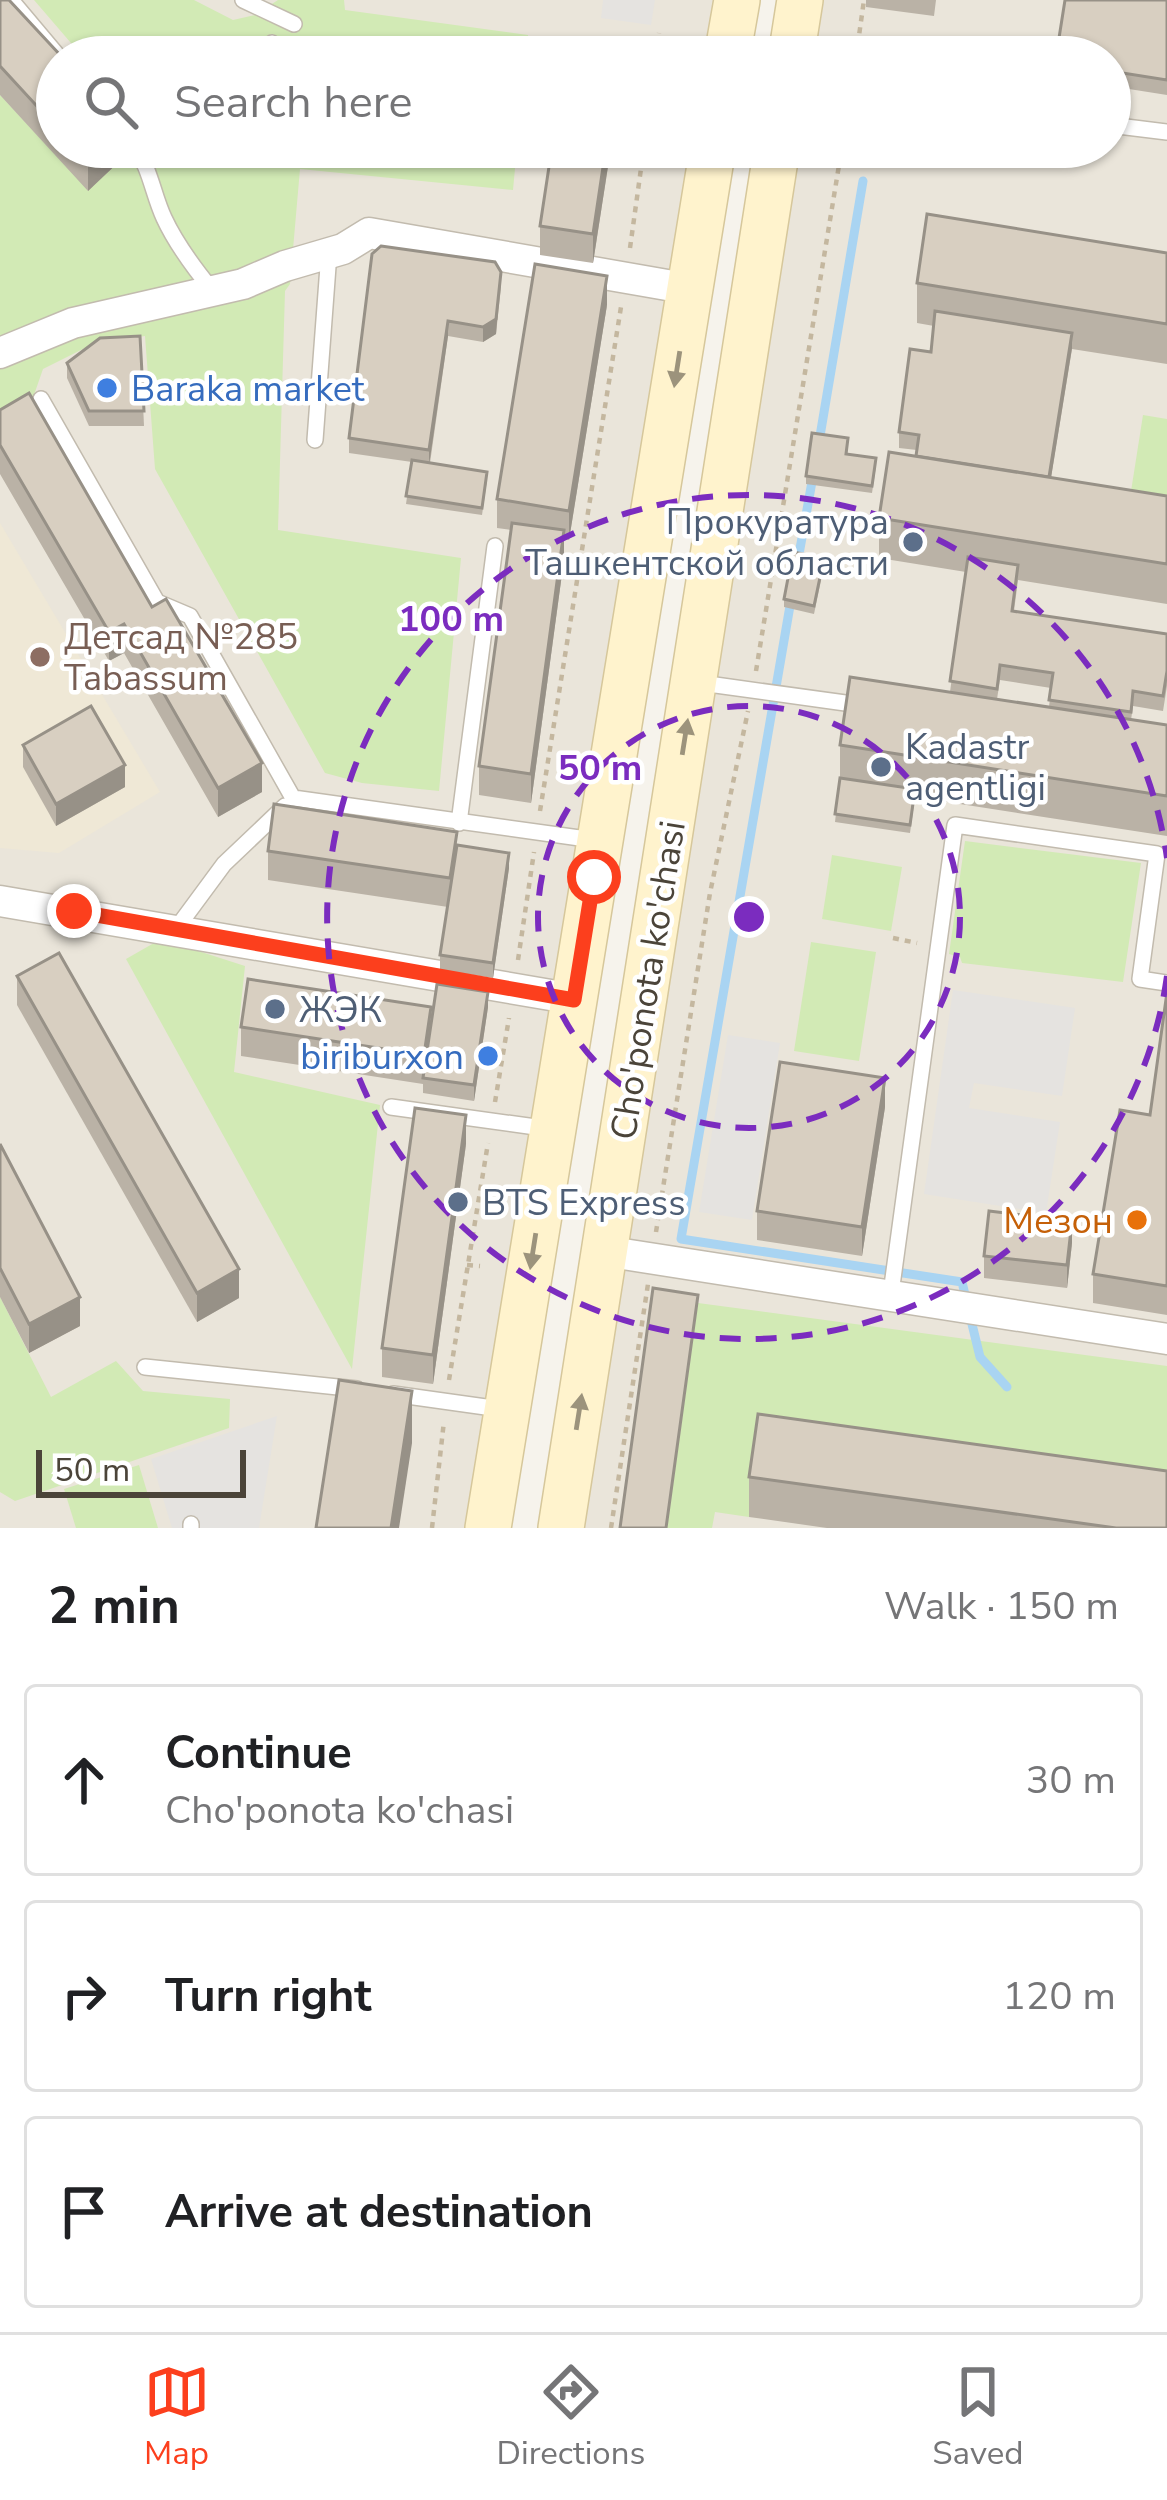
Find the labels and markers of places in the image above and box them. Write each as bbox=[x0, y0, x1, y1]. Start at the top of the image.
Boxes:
place label: Baraka market bbox=[131, 365, 365, 414]
marker: Baraka market bbox=[94, 375, 120, 401]
place label: Прокуратура Ташкентской области bbox=[525, 498, 889, 588]
marker: Прокуратура Ташкентской области bbox=[900, 529, 926, 555]
place label: Детсад №285 Tabassum bbox=[64, 613, 298, 703]
marker: Детсад №285 Tabassum bbox=[27, 644, 53, 670]
place label: Kadastr agentligi bbox=[905, 723, 1046, 813]
marker: Kadastr agentligi bbox=[868, 754, 894, 780]
centre of rings bbox=[728, 896, 770, 938]
place label: ЖЭК bbox=[299, 986, 382, 1035]
marker: ЖЭК bbox=[262, 996, 288, 1022]
place label: biriburxon bbox=[300, 1033, 464, 1082]
marker: biriburxon bbox=[475, 1043, 501, 1069]
place label: BTS Express bbox=[482, 1179, 686, 1228]
marker: BTS Express bbox=[445, 1189, 471, 1215]
place label: Мезон bbox=[1003, 1197, 1113, 1246]
marker: Мезон bbox=[1124, 1207, 1150, 1233]

